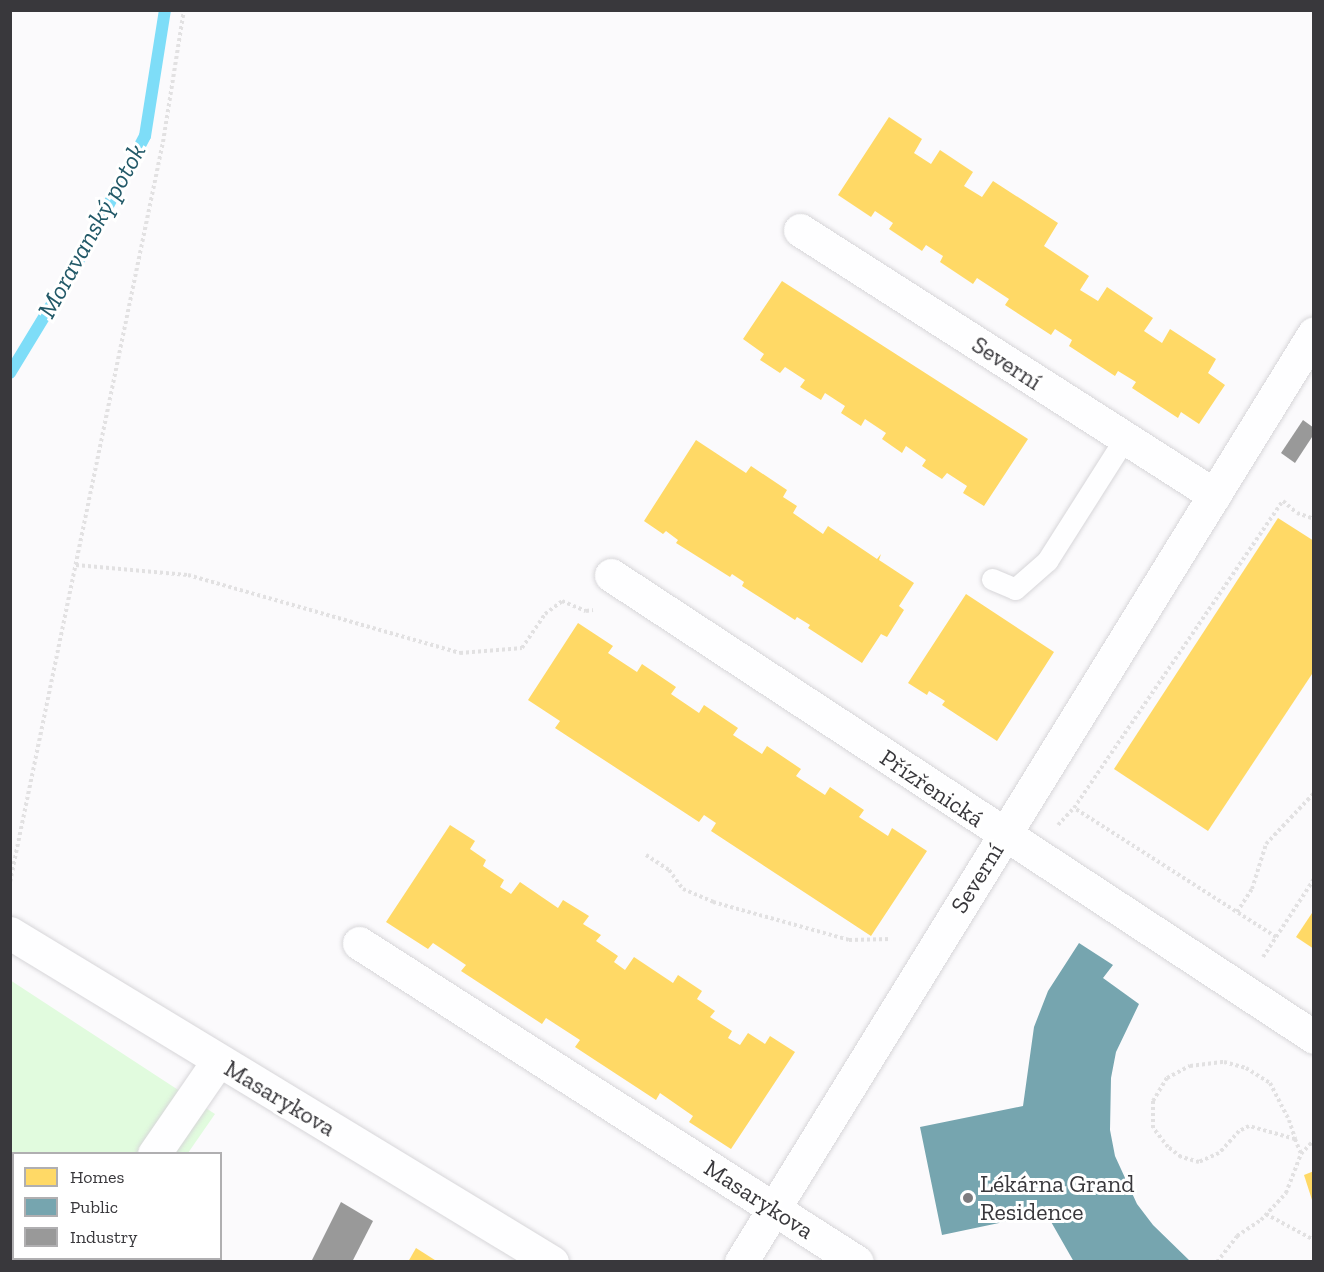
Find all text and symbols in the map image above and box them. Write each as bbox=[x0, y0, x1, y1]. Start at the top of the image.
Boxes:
water label: Moravanský potok bbox=[31, 138, 153, 324]
street label: Severní bbox=[967, 330, 1047, 396]
street label: Přízřenická bbox=[875, 743, 989, 833]
street label: Severní bbox=[944, 838, 1010, 918]
street label: Masarykova bbox=[219, 1054, 341, 1142]
legend bbox=[12, 1152, 222, 1260]
street label: Masarykova bbox=[699, 1153, 819, 1245]
text: Homes bbox=[70, 1166, 124, 1188]
place label: Lékárna Grand Residence bbox=[980, 1170, 1134, 1226]
marker: Lékárna Grand Residence bbox=[961, 1191, 975, 1205]
text: Public bbox=[70, 1196, 118, 1218]
text: Industry bbox=[70, 1226, 137, 1248]

